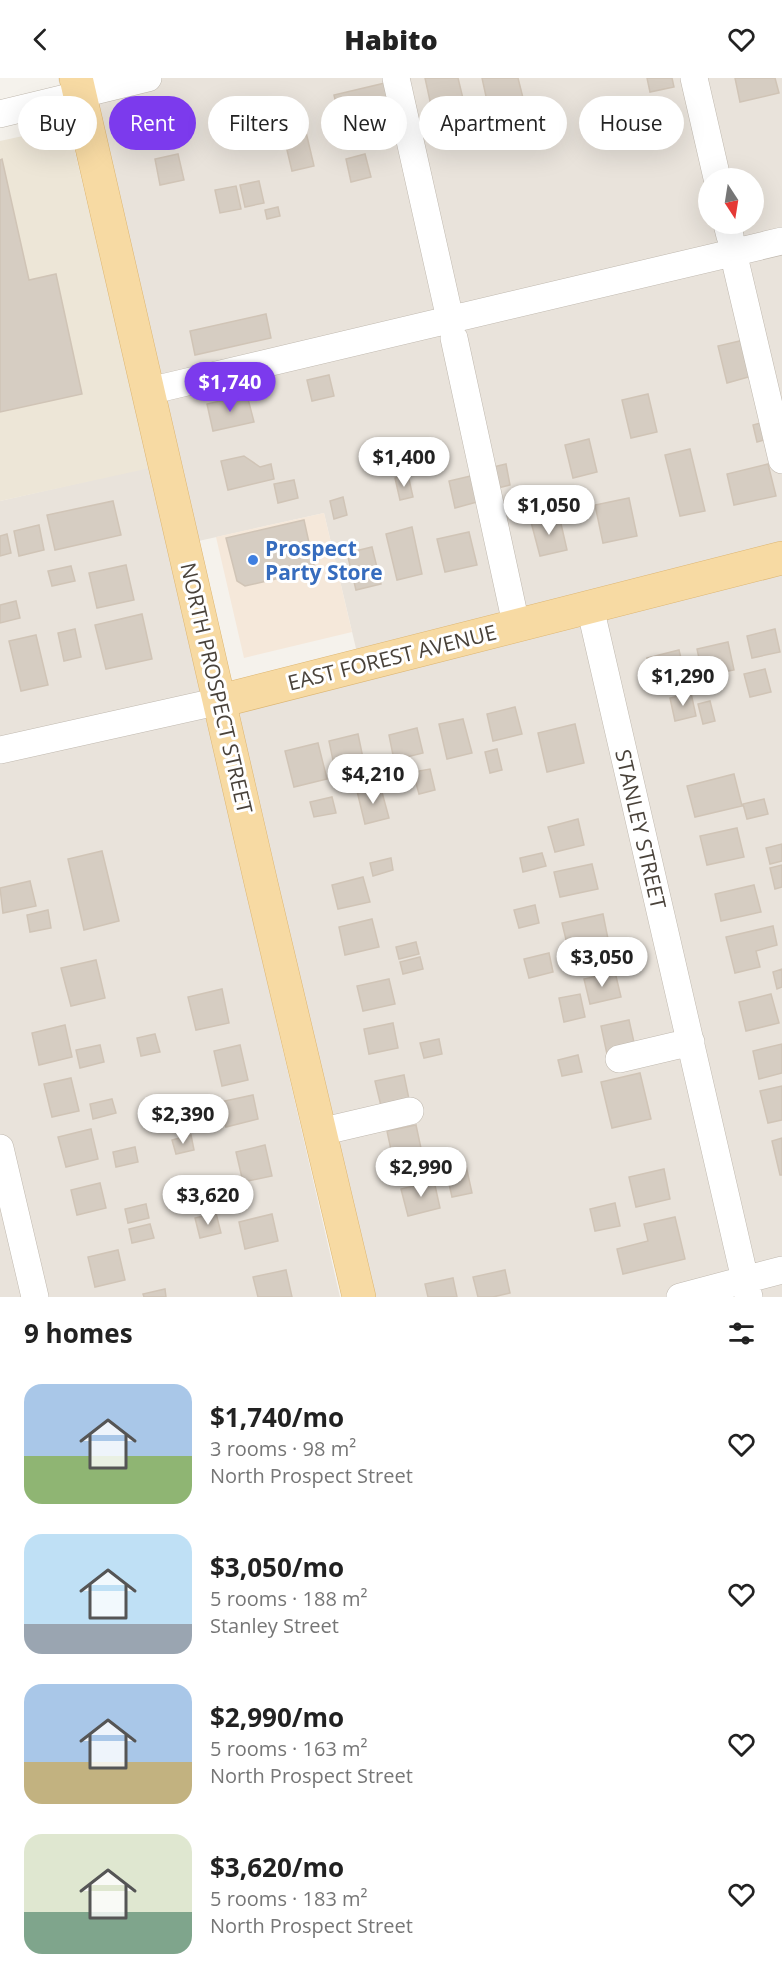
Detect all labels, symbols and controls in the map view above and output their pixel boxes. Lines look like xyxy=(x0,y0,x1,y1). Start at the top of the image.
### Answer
text: Habito xyxy=(344,21,438,58)
icon: back xyxy=(24,23,57,56)
icon: heart xyxy=(725,23,758,56)
chip: Buy xyxy=(18,96,97,150)
chip: Rent xyxy=(109,96,196,150)
chip: Filters xyxy=(208,96,309,150)
chip: New xyxy=(321,96,407,150)
chip: Apartment xyxy=(419,96,567,150)
chip: House xyxy=(579,96,684,150)
north arrow xyxy=(698,168,764,234)
map controls xyxy=(698,168,764,234)
pin: $1,740 xyxy=(181,362,279,413)
text: $1,740 xyxy=(199,368,261,395)
pin: $1,400 xyxy=(355,437,453,488)
text: $1,400 xyxy=(373,443,435,470)
pin: $1,050 xyxy=(500,485,598,536)
text: $1,050 xyxy=(518,491,580,518)
place label: Prospect Party Store xyxy=(265,534,383,586)
marker: Prospect Party Store xyxy=(246,553,260,567)
street label: NORTH PROSPECT STREET xyxy=(175,560,260,817)
street label: EAST FOREST AVENUE xyxy=(285,618,499,696)
pin: $1,290 xyxy=(634,656,732,707)
text: $1,290 xyxy=(652,662,714,689)
street label: STANLEY STREET xyxy=(609,746,673,912)
pin: $4,210 xyxy=(324,754,422,805)
text: $4,210 xyxy=(342,760,404,787)
pin: $3,050 xyxy=(553,937,651,988)
text: $3,050 xyxy=(571,943,633,970)
pin: $2,390 xyxy=(134,1094,232,1145)
text: $2,390 xyxy=(152,1100,214,1127)
pin: $2,990 xyxy=(372,1147,470,1198)
text: $2,990 xyxy=(390,1153,452,1180)
pin: $3,620 xyxy=(159,1175,257,1226)
text: $3,620 xyxy=(177,1181,239,1208)
text: 9 homes xyxy=(24,1315,133,1351)
icon: filters xyxy=(725,1317,758,1350)
text: $1,740/mo xyxy=(210,1399,344,1435)
icon: home xyxy=(72,1408,144,1480)
icon: heart xyxy=(725,1428,758,1461)
text: 3 rooms · 98 m² xyxy=(210,1435,356,1462)
text: North Prospect Street xyxy=(210,1462,413,1489)
text: $3,050/mo xyxy=(210,1549,344,1585)
icon: home xyxy=(72,1558,144,1630)
icon: heart xyxy=(725,1578,758,1611)
text: 5 rooms · 188 m² xyxy=(210,1585,368,1612)
text: Stanley Street xyxy=(210,1612,339,1639)
text: $2,990/mo xyxy=(210,1699,344,1735)
icon: home xyxy=(72,1708,144,1780)
icon: heart xyxy=(725,1728,758,1761)
text: 5 rooms · 163 m² xyxy=(210,1735,368,1762)
text: North Prospect Street xyxy=(210,1762,413,1789)
text: $3,620/mo xyxy=(210,1849,344,1885)
icon: home xyxy=(72,1858,144,1930)
icon: heart xyxy=(725,1878,758,1911)
text: 5 rooms · 183 m² xyxy=(210,1885,368,1912)
text: North Prospect Street xyxy=(210,1912,413,1939)

